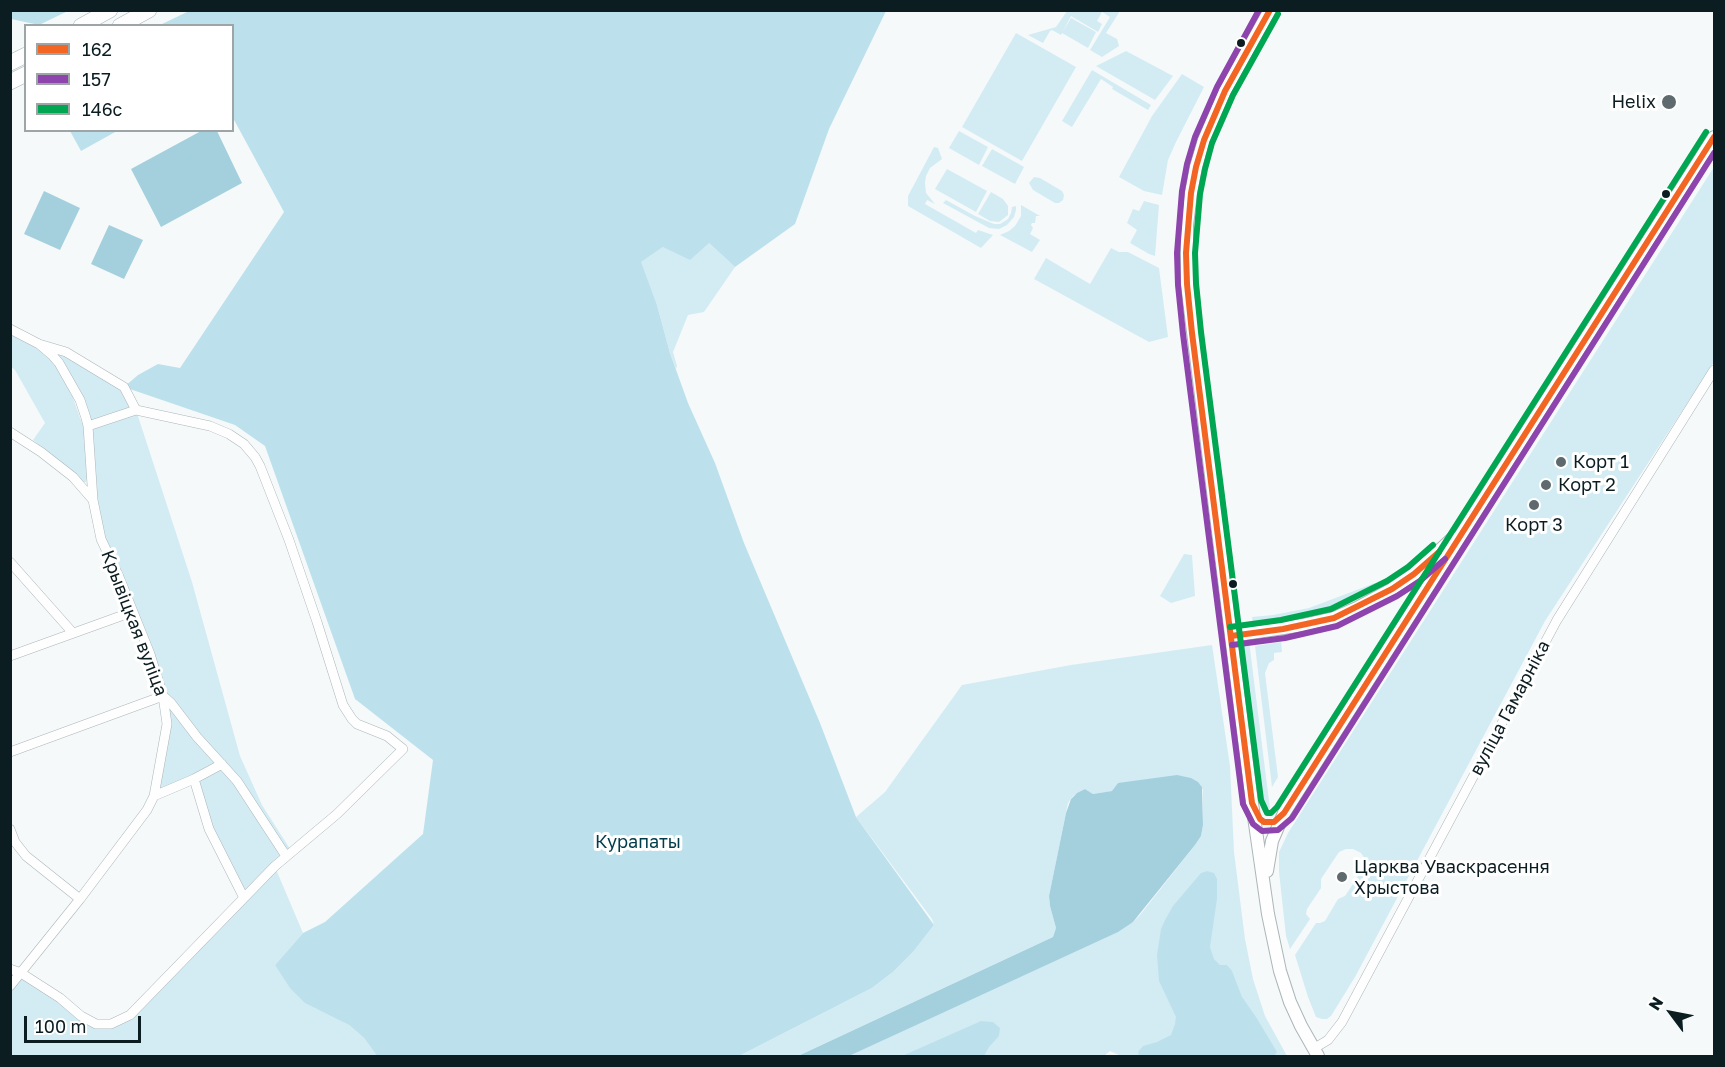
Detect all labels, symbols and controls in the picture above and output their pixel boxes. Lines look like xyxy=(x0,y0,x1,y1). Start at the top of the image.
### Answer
legend xyxy=(24,24,234,132)
unlabelled marker xyxy=(1235,37,1247,49)
text: 162 xyxy=(82,38,112,60)
text: 157 xyxy=(82,68,111,90)
place label: Helix xyxy=(1611,91,1656,113)
marker: Helix xyxy=(1660,93,1678,111)
text: 146с xyxy=(82,98,122,120)
unlabelled marker xyxy=(1660,188,1672,200)
place label: Корт 1 xyxy=(1573,451,1629,473)
marker: Корт 1 xyxy=(1554,455,1568,469)
place label: Корт 2 xyxy=(1558,474,1616,496)
marker: Корт 2 xyxy=(1539,478,1553,492)
marker: Корт 3 xyxy=(1527,498,1541,512)
place label: Корт 3 xyxy=(1505,514,1563,536)
street label: Крывіцкая вуліца xyxy=(96,547,172,699)
unlabelled marker xyxy=(1227,578,1239,590)
street label: вуліца Гамарніка xyxy=(1465,637,1555,779)
park label: Курапаты xyxy=(595,831,681,853)
place label: Царква Уваскрасення Хрыстова xyxy=(1354,856,1550,898)
marker: Царква Уваскрасення Хрыстова xyxy=(1335,870,1349,884)
north arrow xyxy=(1641,983,1701,1043)
text: N xyxy=(1644,993,1667,1014)
scale bar xyxy=(27,1004,144,1042)
text: 100 m xyxy=(35,1015,86,1037)

